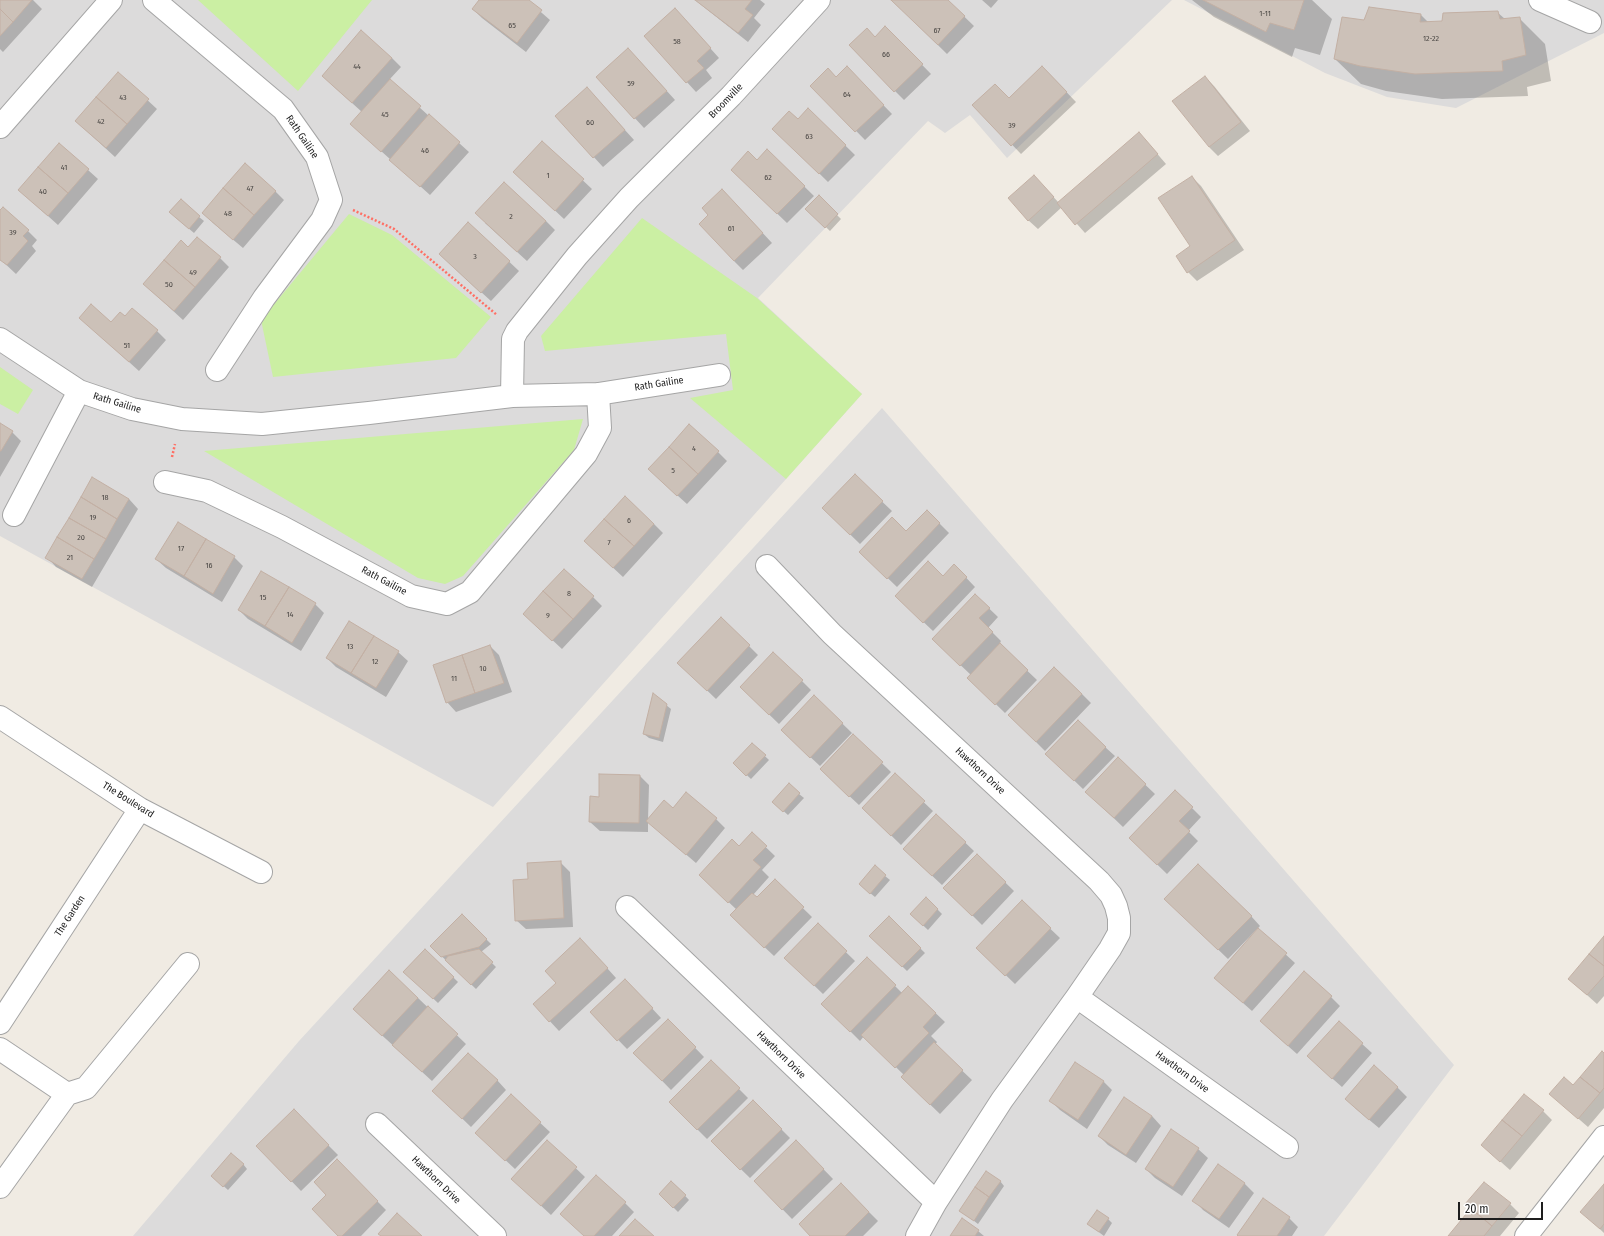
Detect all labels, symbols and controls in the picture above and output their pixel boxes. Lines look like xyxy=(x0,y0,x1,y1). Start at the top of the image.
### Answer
house number: 1-11 xyxy=(1259,9,1271,19)
house number: 65 xyxy=(508,21,516,31)
house number: 67 xyxy=(933,26,941,36)
house number: 12-22 xyxy=(1423,34,1439,44)
house number: 58 xyxy=(673,37,681,47)
house number: 66 xyxy=(882,50,890,60)
house number: 44 xyxy=(353,62,361,72)
house number: 59 xyxy=(627,79,635,89)
street label: Broomville xyxy=(706,81,746,121)
house number: 64 xyxy=(843,90,851,100)
house number: 43 xyxy=(119,93,127,103)
house number: 45 xyxy=(381,110,389,120)
street label: Rath Gailine xyxy=(283,113,321,161)
house number: 42 xyxy=(97,117,105,127)
house number: 60 xyxy=(586,118,594,128)
house number: 39 xyxy=(1008,121,1016,131)
house number: 63 xyxy=(805,132,813,142)
house number: 46 xyxy=(421,146,429,156)
house number: 41 xyxy=(61,163,67,173)
house number: 1 xyxy=(546,171,550,181)
house number: 62 xyxy=(764,173,772,183)
house number: 47 xyxy=(247,184,253,194)
house number: 40 xyxy=(39,187,47,197)
house number: 48 xyxy=(224,209,232,219)
house number: 2 xyxy=(509,212,513,222)
house number: 61 xyxy=(728,224,734,234)
house number: 39 xyxy=(9,228,17,238)
house number: 3 xyxy=(473,252,477,262)
house number: 49 xyxy=(189,268,197,278)
house number: 50 xyxy=(165,280,173,290)
house number: 51 xyxy=(124,341,130,351)
street label: Rath Gailine xyxy=(634,374,684,394)
street label: Rath Gailine xyxy=(92,390,142,416)
house number: 4 xyxy=(692,444,696,454)
house number: 5 xyxy=(671,466,675,476)
house number: 18 xyxy=(101,493,109,503)
house number: 19 xyxy=(89,513,97,523)
house number: 6 xyxy=(627,516,631,526)
house number: 20 xyxy=(77,533,85,543)
house number: 7 xyxy=(607,538,611,548)
house number: 17 xyxy=(178,544,184,554)
house number: 21 xyxy=(67,553,73,563)
house number: 16 xyxy=(205,561,213,571)
street label: Rath Gailine xyxy=(359,564,409,598)
house number: 8 xyxy=(567,589,571,599)
house number: 15 xyxy=(260,593,266,603)
house number: 14 xyxy=(287,610,293,620)
house number: 9 xyxy=(546,611,550,621)
house number: 13 xyxy=(347,642,353,652)
house number: 12 xyxy=(372,657,378,667)
house number: 10 xyxy=(479,664,487,674)
house number: 11 xyxy=(451,674,457,684)
street label: Hawthorn Drive xyxy=(953,745,1007,797)
street label: The Boulevard xyxy=(100,779,156,821)
street label: The Garden xyxy=(52,893,88,939)
street label: Hawthorn Drive xyxy=(754,1029,808,1081)
street label: Hawthorn Drive xyxy=(1153,1048,1211,1096)
street label: Hawthorn Drive xyxy=(409,1154,463,1206)
scale bar xyxy=(1460,1194,1545,1220)
text: 20 m xyxy=(1465,1202,1489,1216)

